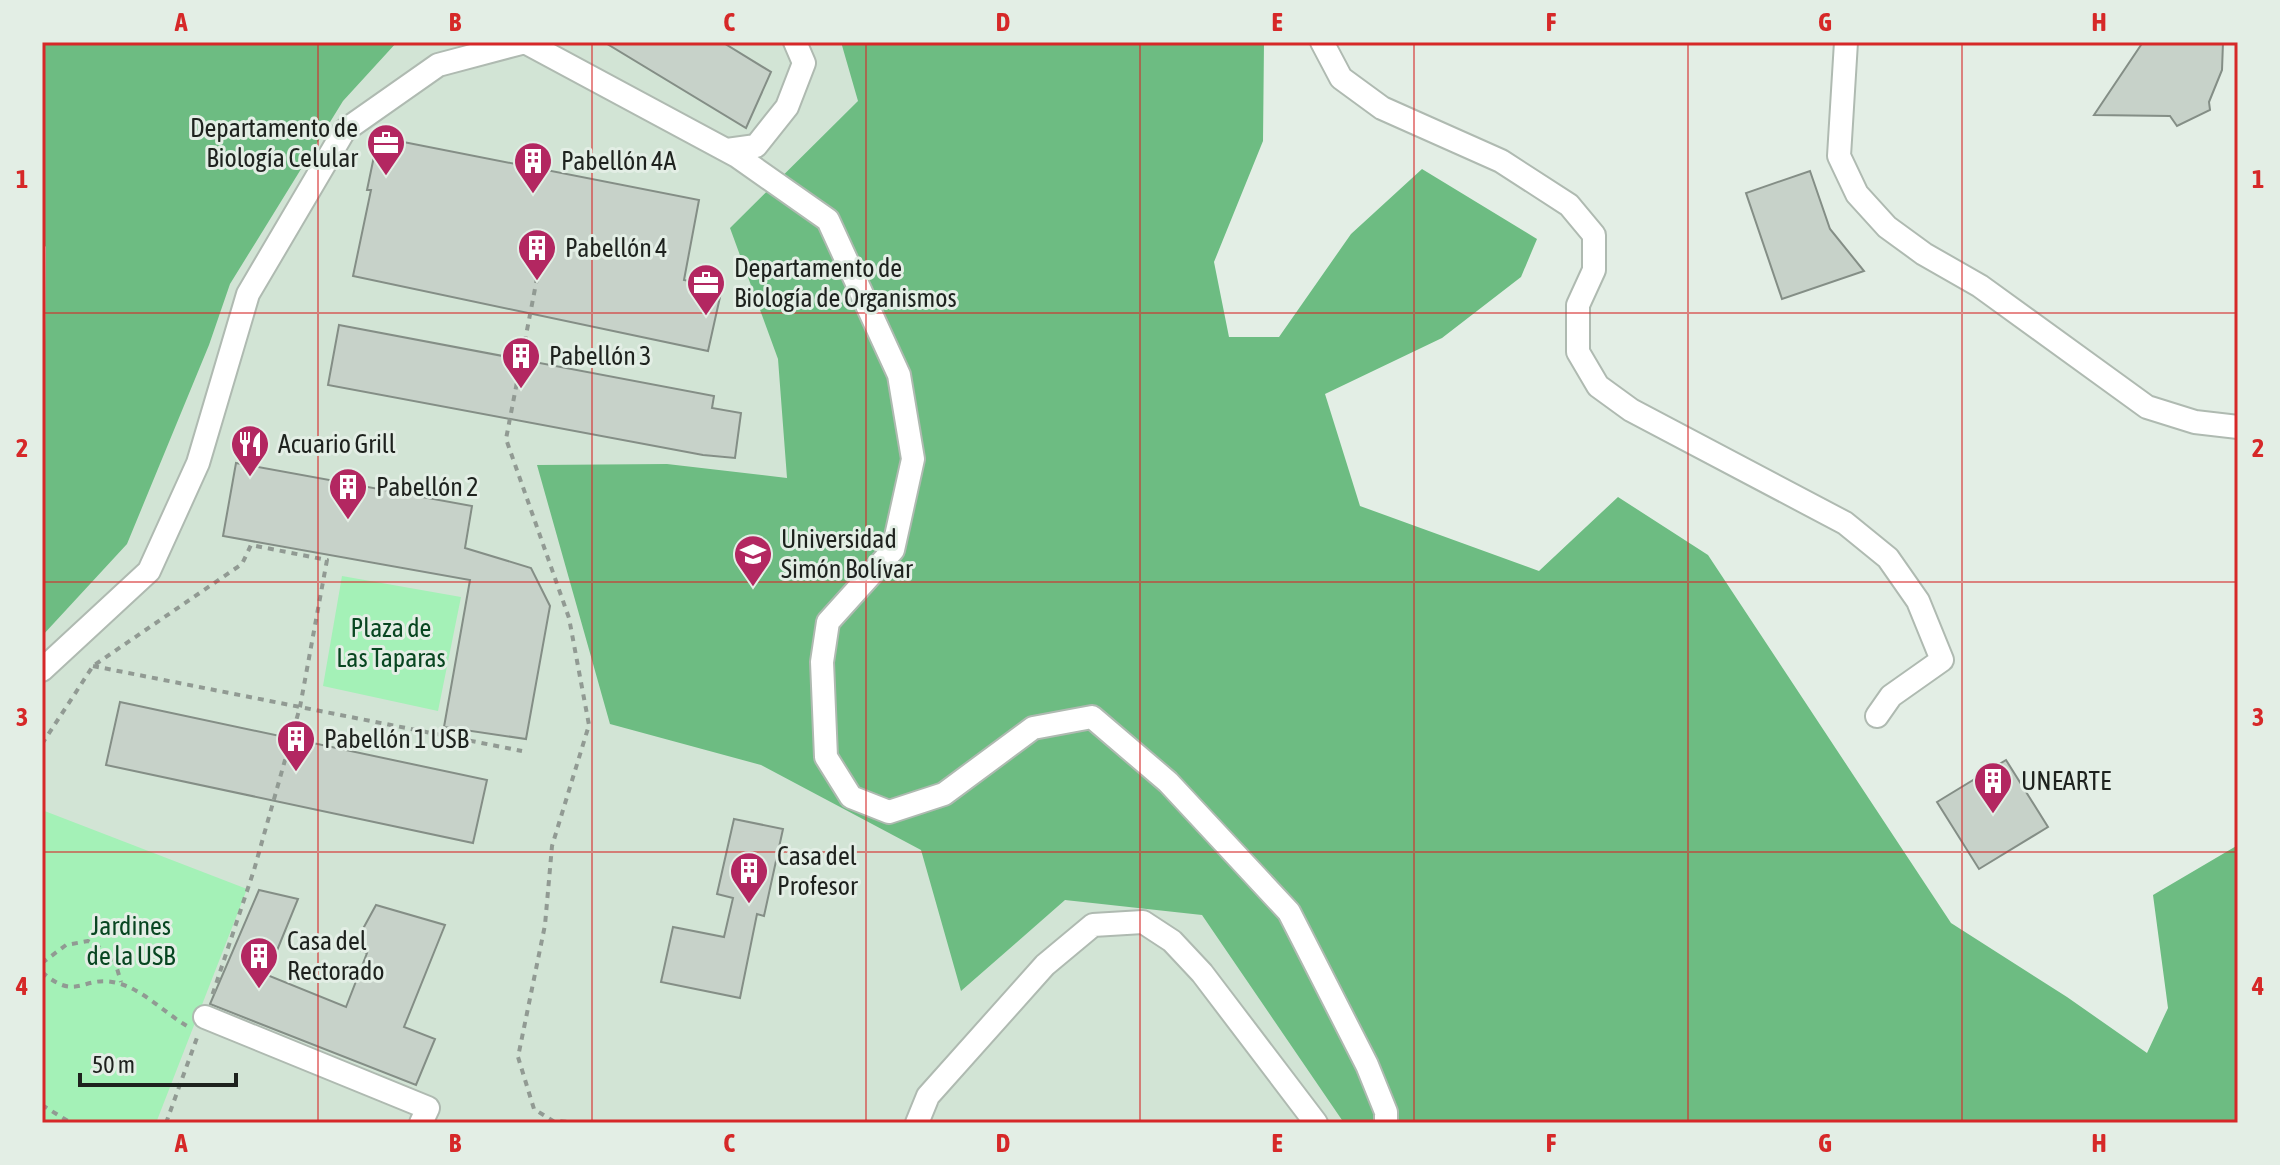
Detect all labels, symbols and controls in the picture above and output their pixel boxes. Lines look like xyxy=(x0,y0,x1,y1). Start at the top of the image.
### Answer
text: A xyxy=(174,7,188,37)
text: B xyxy=(449,7,462,37)
text: C xyxy=(723,7,735,37)
text: D xyxy=(996,7,1010,37)
text: E xyxy=(1271,7,1283,37)
text: F xyxy=(1546,7,1557,37)
text: G xyxy=(1818,7,1832,37)
text: H xyxy=(2091,7,2107,37)
place label: Departamento de Biología Celular xyxy=(190,113,358,173)
office icon: Departamento de Biología Celular xyxy=(365,122,407,177)
building icon: Pabellón 4A xyxy=(512,140,554,195)
place label: Pabellón 4A xyxy=(561,146,677,176)
text: 1 xyxy=(16,164,28,194)
text: 1 xyxy=(2252,164,2264,194)
building icon: Pabellón 4 xyxy=(516,227,558,282)
place label: Pabellón 4 xyxy=(565,233,668,263)
place label: Departamento de Biología de Organismos xyxy=(734,253,957,313)
office icon: Departamento de Biología de Organismos xyxy=(685,262,727,317)
building icon: Pabellón 3 xyxy=(500,335,542,390)
place label: Pabellón 3 xyxy=(549,341,652,371)
restaurant icon: Acuario Grill xyxy=(229,423,271,478)
place label: Acuario Grill xyxy=(278,429,396,459)
text: 2 xyxy=(16,433,28,463)
text: 2 xyxy=(2252,433,2264,463)
building icon: Pabellón 2 xyxy=(327,466,369,521)
place label: Pabellón 2 xyxy=(376,472,479,502)
place label: Universidad Simón Bolívar xyxy=(781,524,913,584)
school or university icon: Universidad Simón Bolívar xyxy=(732,533,774,588)
park label: Plaza de Las Taparas xyxy=(336,613,446,673)
text: 3 xyxy=(16,702,28,732)
text: 3 xyxy=(2252,702,2264,732)
building icon: Pabellón 1 USB xyxy=(275,718,317,773)
place label: Pabellón 1 USB xyxy=(324,724,469,754)
building icon: UNEARTE xyxy=(1972,760,2014,815)
place label: UNEARTE xyxy=(2021,766,2111,796)
place label: Casa del Profesor xyxy=(777,841,858,901)
building icon: Casa del Profesor xyxy=(728,850,770,905)
park label: Jardines de la USB xyxy=(87,911,176,971)
place label: Casa del Rectorado xyxy=(287,926,385,986)
building icon: Casa del Rectorado xyxy=(238,935,280,990)
text: 4 xyxy=(15,971,28,1001)
text: 4 xyxy=(2251,971,2264,1001)
scale bar xyxy=(80,1037,236,1087)
text: 50 m xyxy=(92,1051,135,1078)
text: A xyxy=(174,1128,188,1158)
text: B xyxy=(449,1128,462,1158)
text: C xyxy=(723,1128,735,1158)
text: D xyxy=(996,1128,1010,1158)
text: E xyxy=(1271,1128,1283,1158)
text: F xyxy=(1546,1128,1557,1158)
text: G xyxy=(1818,1128,1832,1158)
text: H xyxy=(2091,1128,2107,1158)

